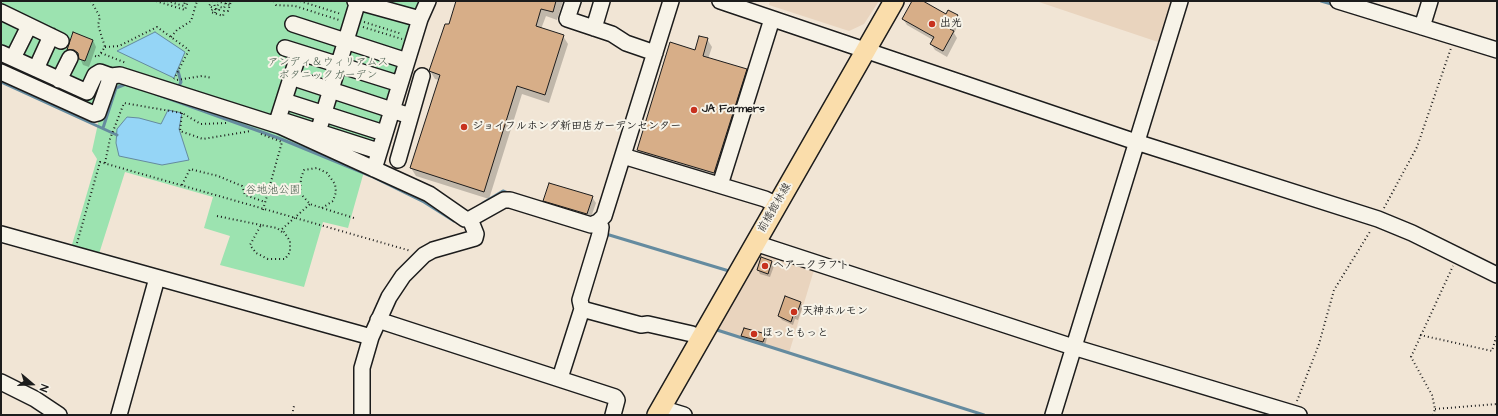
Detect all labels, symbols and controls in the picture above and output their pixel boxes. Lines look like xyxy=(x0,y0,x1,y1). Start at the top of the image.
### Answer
place label: 出光 xyxy=(940,17,962,31)
marker: 出光 xyxy=(927,19,937,29)
park label: アンディ＆ウィリアムス ボタニックガーデン xyxy=(268,56,388,82)
place label: JA Farmers xyxy=(702,103,765,117)
marker: JA Farmers xyxy=(689,105,699,115)
place label: ジョイフルホンダ新田店ガーデンセンター xyxy=(472,120,681,134)
marker: ジョイフルホンダ新田店ガーデンセンター xyxy=(459,122,469,132)
street label: 前橋館林線 xyxy=(756,181,794,235)
park label: 谷地池公園 xyxy=(246,184,300,198)
place label: ヘアークラフト xyxy=(773,259,850,273)
marker: ヘアークラフト xyxy=(760,261,770,271)
place label: 天神ホルモン xyxy=(802,305,868,319)
marker: 天神ホルモン xyxy=(789,307,799,317)
place label: ほっともっと xyxy=(762,327,828,341)
marker: ほっともっと xyxy=(749,329,759,339)
north arrow xyxy=(12,364,52,404)
text: N xyxy=(36,382,52,394)

